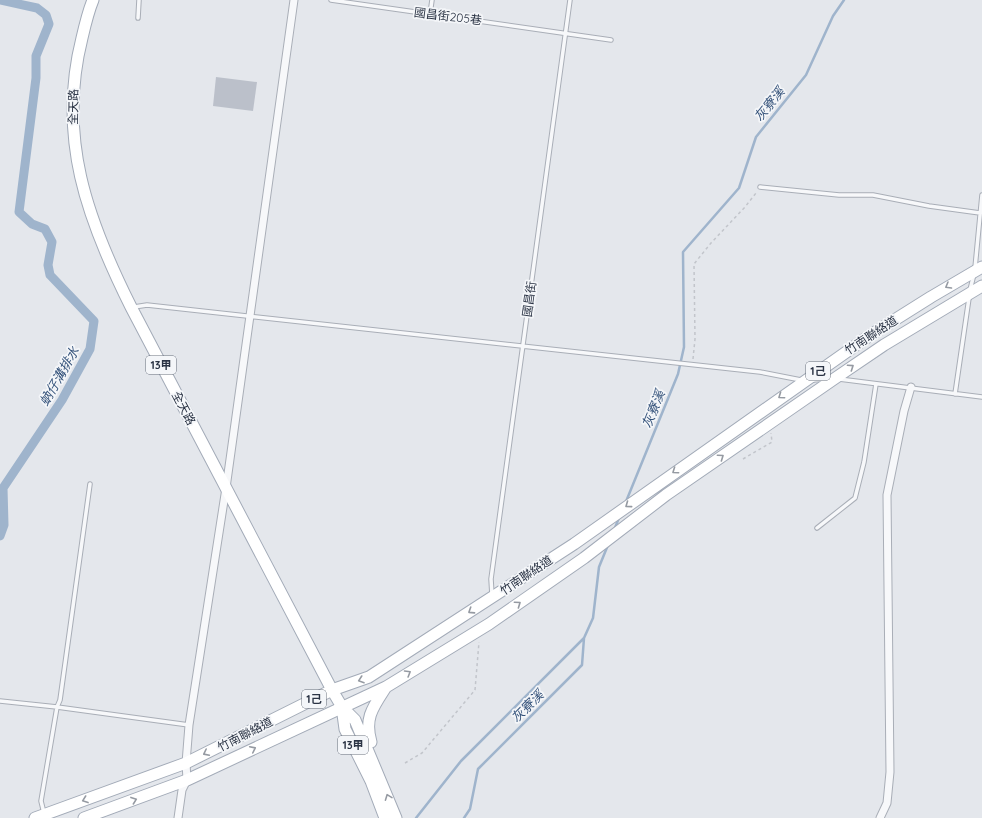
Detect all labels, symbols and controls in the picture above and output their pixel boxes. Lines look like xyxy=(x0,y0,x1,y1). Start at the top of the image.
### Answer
street label: 國昌街205巷 xyxy=(413,4,483,28)
water label: 灰寮溪 xyxy=(751,82,789,124)
street label: 全天路 xyxy=(65,89,81,125)
street label: 國昌街 xyxy=(519,280,539,318)
one-way arrow xyxy=(945,282,952,289)
street label: 竹南聯絡道 xyxy=(842,312,900,358)
water label: 蚋仔溝排水 xyxy=(36,343,83,408)
road number: 13甲 xyxy=(146,356,176,374)
road number: 1己 xyxy=(806,362,830,380)
one-way arrow xyxy=(847,364,854,372)
water label: 灰寮溪 xyxy=(638,386,668,430)
street label: 全天路 xyxy=(169,389,199,427)
one-way arrow xyxy=(778,391,785,399)
one-way arrow xyxy=(717,455,724,462)
one-way arrow xyxy=(672,466,679,474)
one-way arrow xyxy=(625,500,632,507)
street label: 竹南聯絡道 xyxy=(497,552,555,598)
one-way arrow xyxy=(513,602,520,609)
one-way arrow xyxy=(469,606,476,613)
one-way arrow xyxy=(404,671,411,678)
one-way arrow xyxy=(358,675,365,684)
water label: 灰寮溪 xyxy=(508,685,548,725)
road number: 1己 xyxy=(302,690,326,708)
street label: 竹南聯絡道 xyxy=(215,714,275,754)
road number: 13甲 xyxy=(338,736,368,754)
one-way arrow xyxy=(249,746,257,754)
one-way arrow xyxy=(203,748,210,756)
one-way arrow xyxy=(384,793,392,800)
one-way arrow xyxy=(81,795,88,803)
one-way arrow xyxy=(130,796,137,804)

